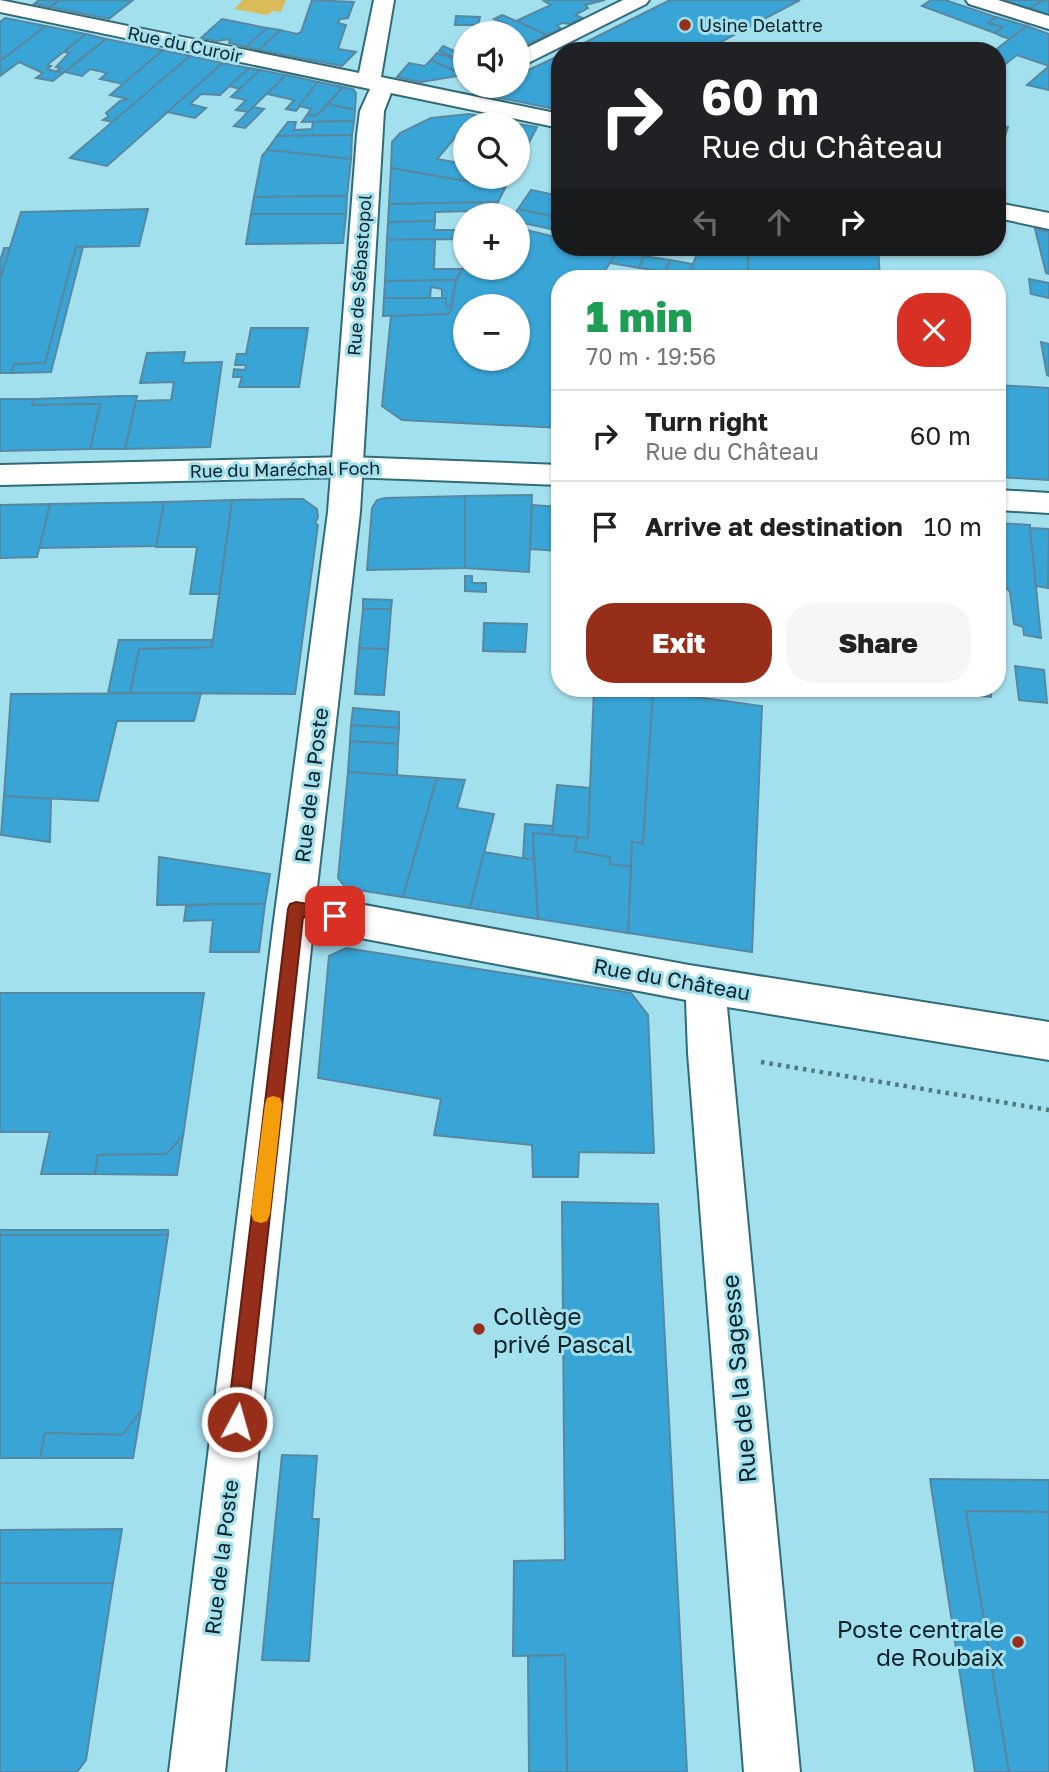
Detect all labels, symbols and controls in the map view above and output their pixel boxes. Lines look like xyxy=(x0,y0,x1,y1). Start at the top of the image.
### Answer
place label: Usine Delattre xyxy=(699,14,823,36)
marker: Usine Delattre xyxy=(677,17,693,33)
street label: Rue du Curoir xyxy=(126,21,244,67)
map controls xyxy=(453,21,530,371)
button: sound xyxy=(453,21,530,98)
text: 60 m xyxy=(701,67,819,126)
icon: right xyxy=(586,70,677,161)
button: search xyxy=(453,112,530,189)
text: Rue du Château xyxy=(701,127,943,165)
street label: Rue de Sébastopol xyxy=(342,193,376,357)
button: + xyxy=(453,203,530,280)
icon: left xyxy=(687,203,725,241)
icon: ahead xyxy=(760,203,798,241)
icon: right xyxy=(833,203,871,241)
text: 1 min xyxy=(586,291,693,341)
button: close xyxy=(897,293,971,367)
button: − xyxy=(453,294,530,371)
text: 70 m · 19:56 xyxy=(586,342,716,370)
text: Turn right xyxy=(645,406,768,437)
icon: right xyxy=(586,417,624,455)
text: 60 m xyxy=(910,420,971,451)
text: Rue du Château xyxy=(645,437,819,465)
street label: Rue du Maréchal Foch xyxy=(190,456,380,482)
icon: arrive xyxy=(586,508,624,546)
text: Arrive at destination xyxy=(645,511,903,542)
text: 10 m xyxy=(924,511,982,542)
button: Exit xyxy=(586,603,772,683)
button: Share xyxy=(786,603,971,683)
street label: Rue de la Poste xyxy=(289,706,333,864)
pin xyxy=(305,886,365,946)
icon: arrive xyxy=(316,897,354,935)
street label: Rue du Château xyxy=(592,952,752,1006)
street label: Rue de la Sagesse xyxy=(714,1274,762,1484)
place label: Collège privé Pascal xyxy=(493,1301,633,1358)
marker: Collège privé Pascal xyxy=(471,1321,487,1337)
position arrow xyxy=(200,1385,274,1459)
street label: Rue de la Poste xyxy=(199,1478,243,1636)
place label: Poste centrale de Roubaix xyxy=(837,1614,1004,1671)
marker: Poste centrale de Roubaix xyxy=(1010,1634,1026,1650)

